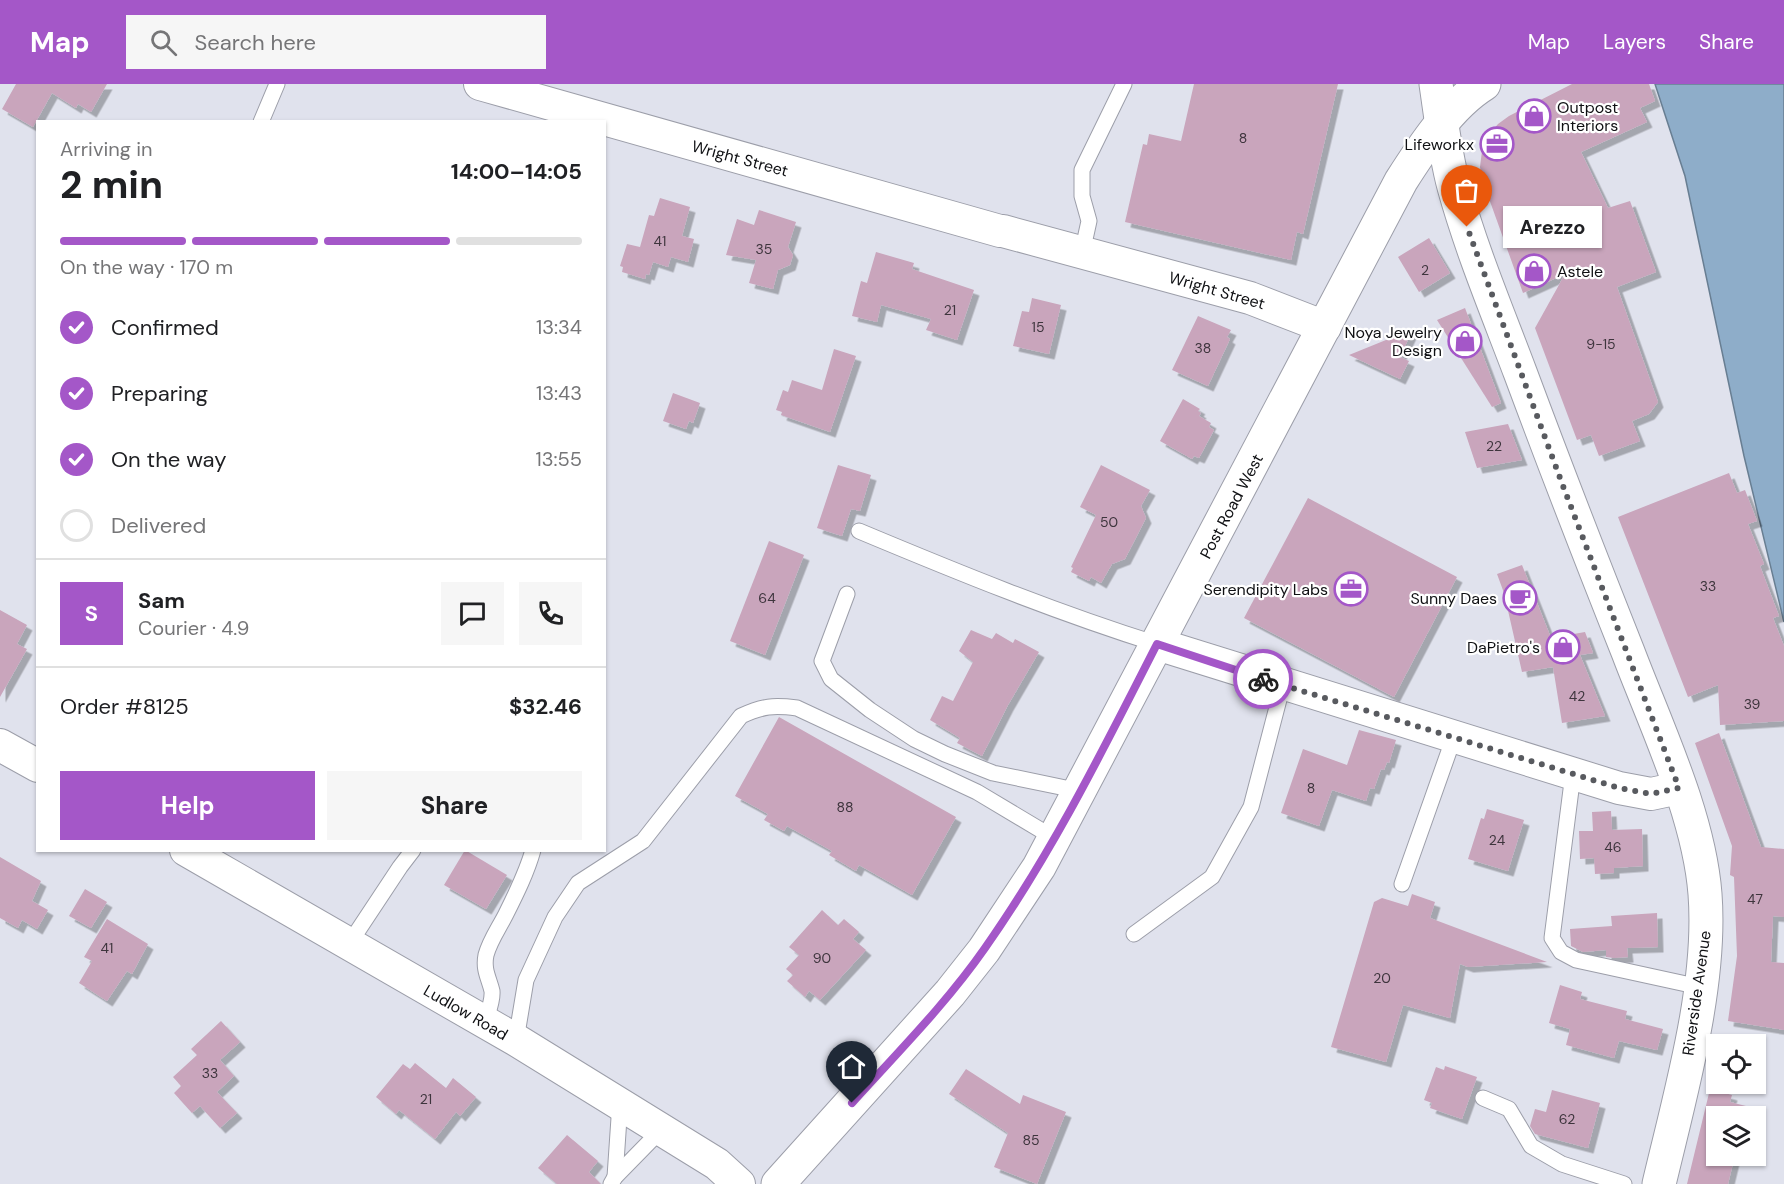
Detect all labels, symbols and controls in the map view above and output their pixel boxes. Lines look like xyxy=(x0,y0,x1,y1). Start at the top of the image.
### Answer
search box xyxy=(126,15,546,69)
text: Map xyxy=(30,24,90,61)
icon: search xyxy=(147,26,180,59)
text: Search here xyxy=(195,28,316,57)
text: Map xyxy=(1528,28,1570,56)
text: Layers xyxy=(1603,28,1666,56)
text: Share xyxy=(1699,28,1754,56)
place label: Outpost Interiors xyxy=(1557,97,1618,136)
shop icon: Outpost Interiors xyxy=(1516,98,1552,134)
office icon: Lifeworkx xyxy=(1479,126,1515,162)
house number: 8 xyxy=(1239,129,1247,147)
place label: Lifeworkx xyxy=(1405,134,1474,155)
text: Arriving in xyxy=(60,136,152,162)
street label: Wright Street xyxy=(689,136,790,181)
text: 14:00–14:05 xyxy=(451,157,582,186)
text: 2 min xyxy=(60,159,163,210)
pin xyxy=(1441,165,1492,227)
icon: bag xyxy=(1450,174,1483,207)
callout: Arezzo xyxy=(1503,206,1602,248)
text: Arezzo xyxy=(1519,214,1586,240)
house number: 41 xyxy=(654,232,666,250)
house number: 35 xyxy=(756,240,772,258)
shop icon: Astele xyxy=(1516,253,1552,289)
text: On the way · 170 m xyxy=(60,254,233,280)
house number: 2 xyxy=(1421,261,1429,279)
place label: Astele xyxy=(1557,261,1603,282)
street label: Wright Street xyxy=(1166,267,1267,314)
house number: 21 xyxy=(944,301,956,319)
icon: check xyxy=(60,311,93,344)
text: Confirmed xyxy=(111,313,219,342)
text: 13:34 xyxy=(536,314,582,340)
house number: 15 xyxy=(1032,318,1044,336)
place label: Noya Jewelry Design xyxy=(1345,322,1442,361)
shop icon: Noya Jewelry Design xyxy=(1447,323,1483,359)
house number: 9-15 xyxy=(1586,335,1616,353)
house number: 38 xyxy=(1195,339,1211,357)
icon: check xyxy=(60,377,93,410)
text: Preparing xyxy=(111,379,208,408)
text: 13:43 xyxy=(536,380,582,406)
house number: 22 xyxy=(1486,437,1502,455)
icon: check xyxy=(60,443,93,476)
text: On the way xyxy=(111,445,226,474)
text: 13:55 xyxy=(536,446,582,472)
street label: Post Road West xyxy=(1195,450,1268,562)
text: Delivered xyxy=(111,511,206,540)
house number: 50 xyxy=(1100,513,1118,531)
office icon: Serendipity Labs xyxy=(1333,571,1369,607)
house number: 33 xyxy=(1700,577,1716,595)
place label: Serendipity Labs xyxy=(1203,579,1328,600)
cafe icon: Sunny Daes xyxy=(1502,580,1538,616)
button: chat xyxy=(441,582,504,645)
button: phone xyxy=(519,582,582,645)
text: Sam xyxy=(138,586,185,615)
place label: Sunny Daes xyxy=(1410,588,1497,609)
house number: 64 xyxy=(758,589,776,607)
text: S xyxy=(85,599,98,628)
text: Courier · 4.9 xyxy=(138,615,249,641)
shop icon: DaPietro's xyxy=(1545,629,1581,665)
place label: DaPietro's xyxy=(1467,637,1540,658)
courier xyxy=(1233,649,1293,709)
icon: bike xyxy=(1247,663,1280,696)
house number: 42 xyxy=(1569,687,1585,705)
text: Order #8125 xyxy=(60,692,189,721)
text: $32.46 xyxy=(509,692,582,721)
house number: 39 xyxy=(1744,695,1761,713)
button: Help xyxy=(60,771,315,840)
button: Share xyxy=(327,771,582,840)
house number: 8 xyxy=(1307,779,1315,797)
house number: 88 xyxy=(836,798,854,816)
house number: 24 xyxy=(1489,831,1506,849)
house number: 46 xyxy=(1604,838,1622,856)
house number: 47 xyxy=(1747,890,1763,908)
street label: Riverside Avenue xyxy=(1677,929,1716,1057)
house number: 41 xyxy=(101,939,113,957)
house number: 90 xyxy=(813,949,831,967)
house number: 20 xyxy=(1373,969,1391,987)
street label: Ludlow Road xyxy=(420,980,512,1045)
map controls xyxy=(1706,1034,1766,1166)
button: locate xyxy=(1706,1034,1766,1094)
pin xyxy=(826,1041,877,1103)
icon: home xyxy=(835,1050,868,1083)
house number: 33 xyxy=(202,1064,218,1082)
house number: 21 xyxy=(420,1090,432,1108)
button: layers xyxy=(1706,1106,1766,1166)
house number: 62 xyxy=(1559,1110,1575,1128)
house number: 85 xyxy=(1022,1131,1040,1149)

